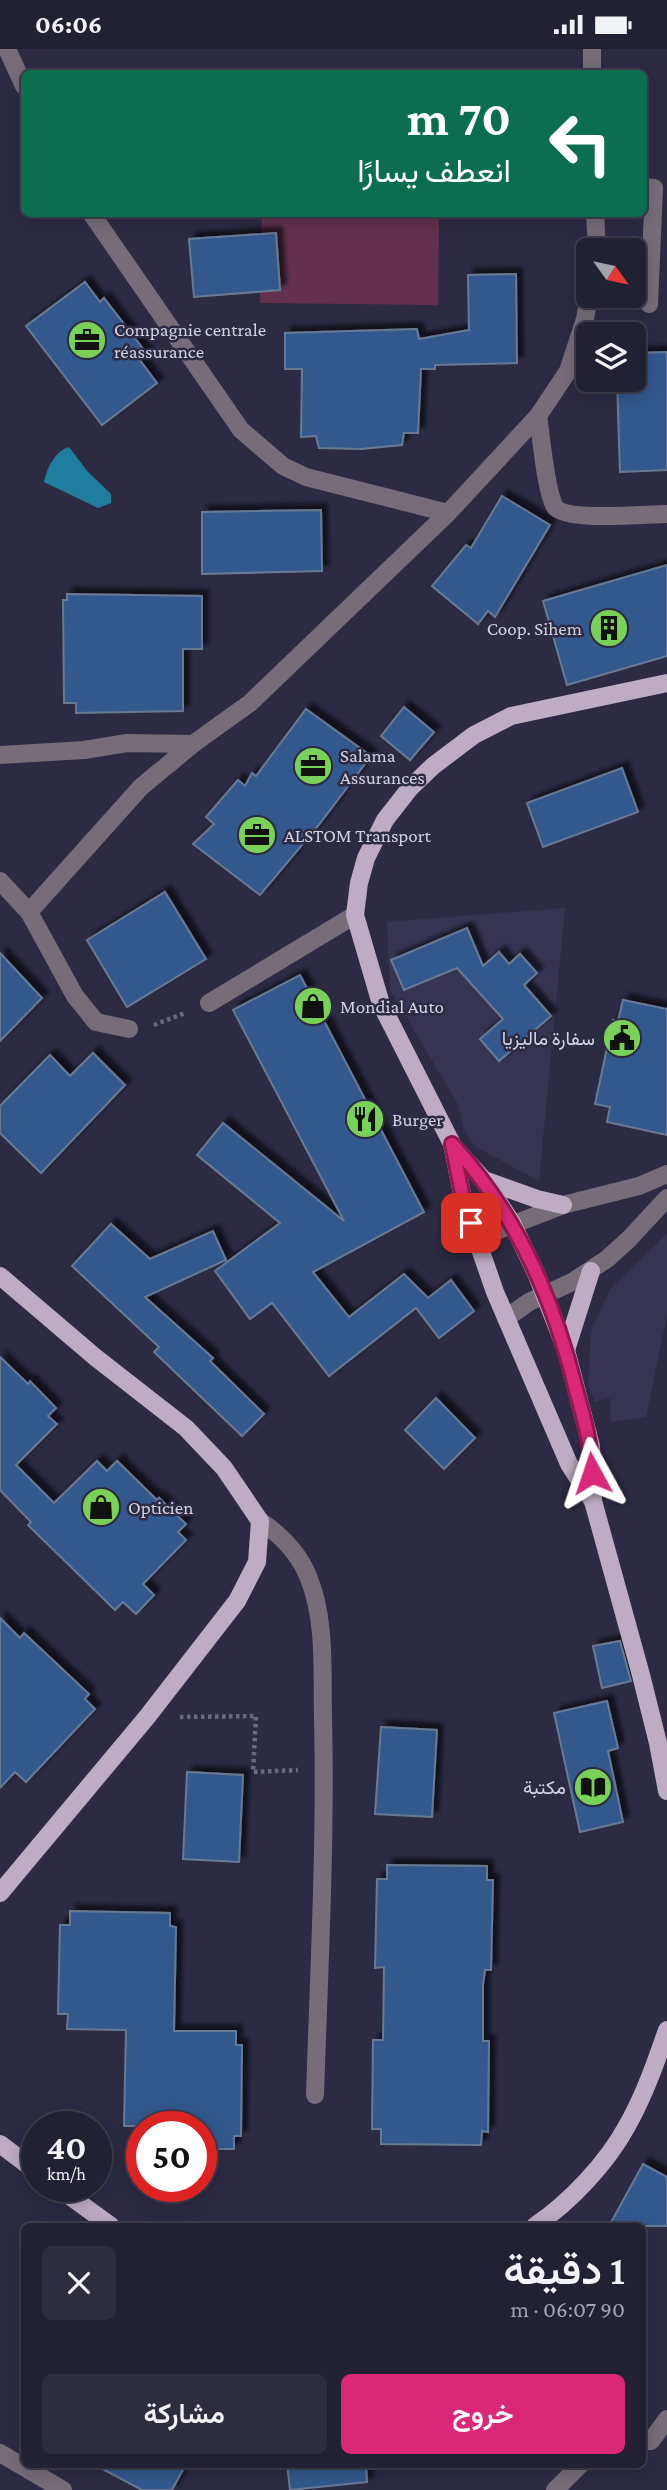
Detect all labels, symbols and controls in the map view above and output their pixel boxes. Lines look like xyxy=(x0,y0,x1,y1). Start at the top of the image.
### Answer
text: 06:06 xyxy=(35,10,102,39)
text: 70 m xyxy=(407,91,511,146)
icon: left xyxy=(535,98,626,189)
text: انعطف يسارًا xyxy=(357,153,511,189)
north arrow xyxy=(576,238,646,308)
map controls xyxy=(576,238,646,392)
office icon: Compagnie centrale réassurance xyxy=(66,319,108,361)
place label: Compagnie centrale réassurance xyxy=(114,319,266,362)
button: layers xyxy=(576,322,646,392)
building icon: Coop. Sihem xyxy=(588,607,630,649)
place label: Coop. Sihem xyxy=(487,618,582,639)
office icon: Salama Assurances xyxy=(292,745,334,787)
place label: Salama Assurances xyxy=(340,745,425,788)
office icon: ALSTOM Transport xyxy=(236,814,278,856)
place label: ALSTOM Transport xyxy=(284,825,432,846)
shop icon: Mondial Auto xyxy=(292,985,334,1027)
place label: Mondial Auto xyxy=(340,996,444,1017)
public building icon: سفارة ماليزيا xyxy=(601,1017,643,1059)
place label: سفارة ماليزيا xyxy=(502,1028,595,1050)
restaurant icon: Burger xyxy=(344,1098,386,1140)
place label: Burger xyxy=(392,1109,443,1130)
pin xyxy=(441,1193,501,1253)
icon: arrive xyxy=(452,1204,490,1242)
position arrow xyxy=(555,1436,629,1510)
shop icon: Opticien xyxy=(80,1486,122,1528)
place label: Opticien xyxy=(128,1497,193,1518)
library icon: مكتبة xyxy=(572,1766,614,1808)
place label: مكتبة xyxy=(523,1777,566,1799)
speed limit sign: 50 xyxy=(126,2111,217,2202)
text: 40 xyxy=(46,2128,87,2167)
text: km/h xyxy=(47,2164,86,2184)
button: close xyxy=(42,2246,116,2320)
text: 1 دقيقة xyxy=(503,2246,625,2293)
text: 90 m · 06:07 xyxy=(510,2296,625,2322)
button: مشاركة xyxy=(42,2374,327,2454)
button: خروج xyxy=(341,2374,625,2454)

